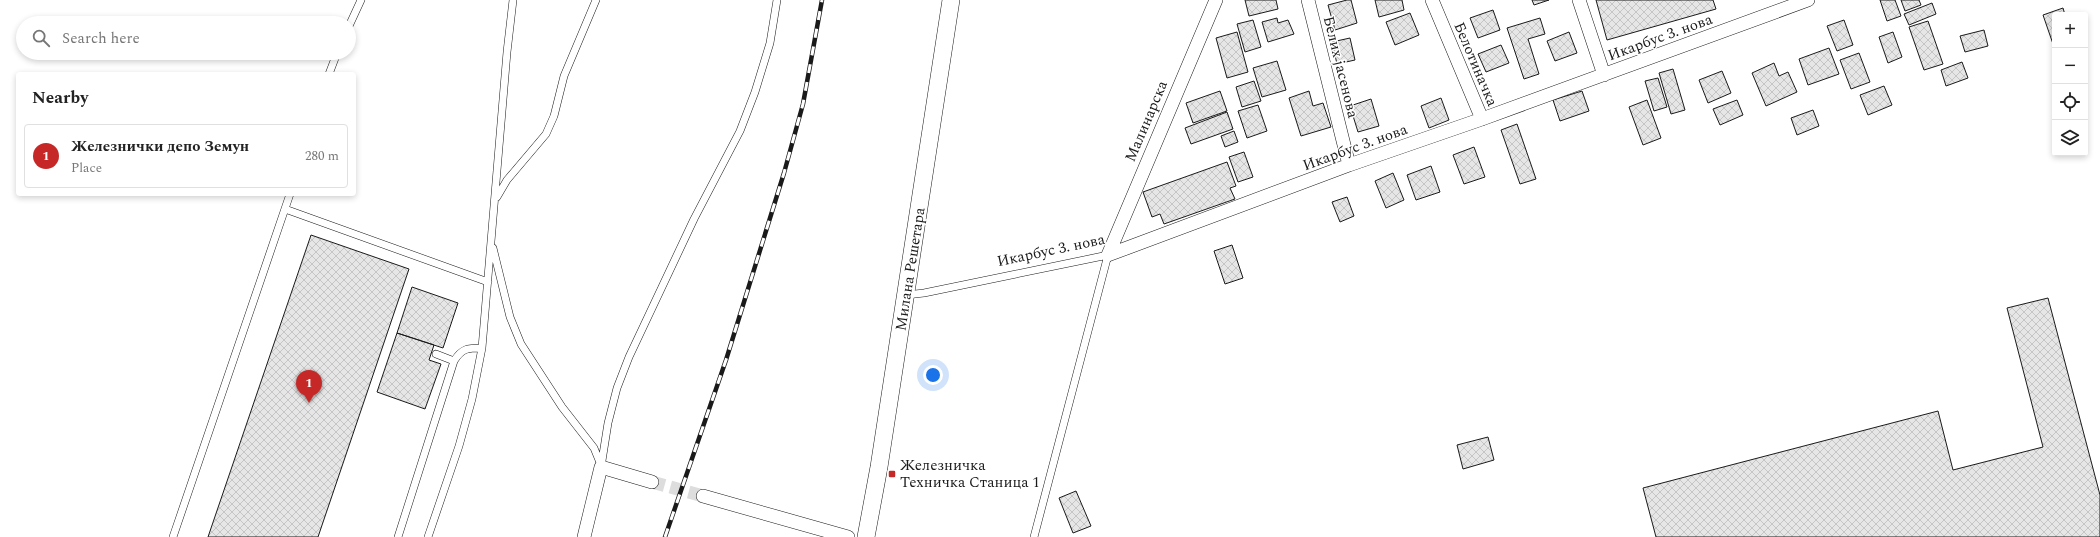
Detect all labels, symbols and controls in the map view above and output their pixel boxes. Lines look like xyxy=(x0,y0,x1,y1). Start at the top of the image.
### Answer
street label: Икарбус 3. нова xyxy=(1605,8,1716,67)
map controls xyxy=(2052,12,2088,156)
button: + xyxy=(2052,12,2088,48)
street label: Белих јасенова xyxy=(1317,14,1364,121)
search box xyxy=(16,16,356,60)
street label: Белотиначка xyxy=(1447,18,1504,111)
icon: search xyxy=(30,27,52,49)
text: Search here xyxy=(62,27,140,50)
button: − xyxy=(2052,48,2088,84)
street label: Малинарска xyxy=(1119,76,1174,165)
button: locate xyxy=(2052,84,2088,120)
text: Nearby xyxy=(32,85,88,111)
street label: Икарбус 3. нова xyxy=(1300,118,1411,177)
button: layers xyxy=(2052,120,2088,156)
text: Железнички депо Земун xyxy=(71,135,249,158)
text: 1 xyxy=(42,146,50,166)
text: 280 m xyxy=(305,146,339,166)
text: Place xyxy=(71,158,102,178)
street label: Милана Решетара xyxy=(889,205,932,332)
street label: Икарбус 3. нова xyxy=(995,228,1108,273)
your location xyxy=(923,365,943,385)
pin: 1 xyxy=(296,370,322,403)
place label: Железничка Техничка Станица 1 xyxy=(900,454,1040,494)
marker: Железничка Техничка Станица 1 xyxy=(887,469,897,479)

